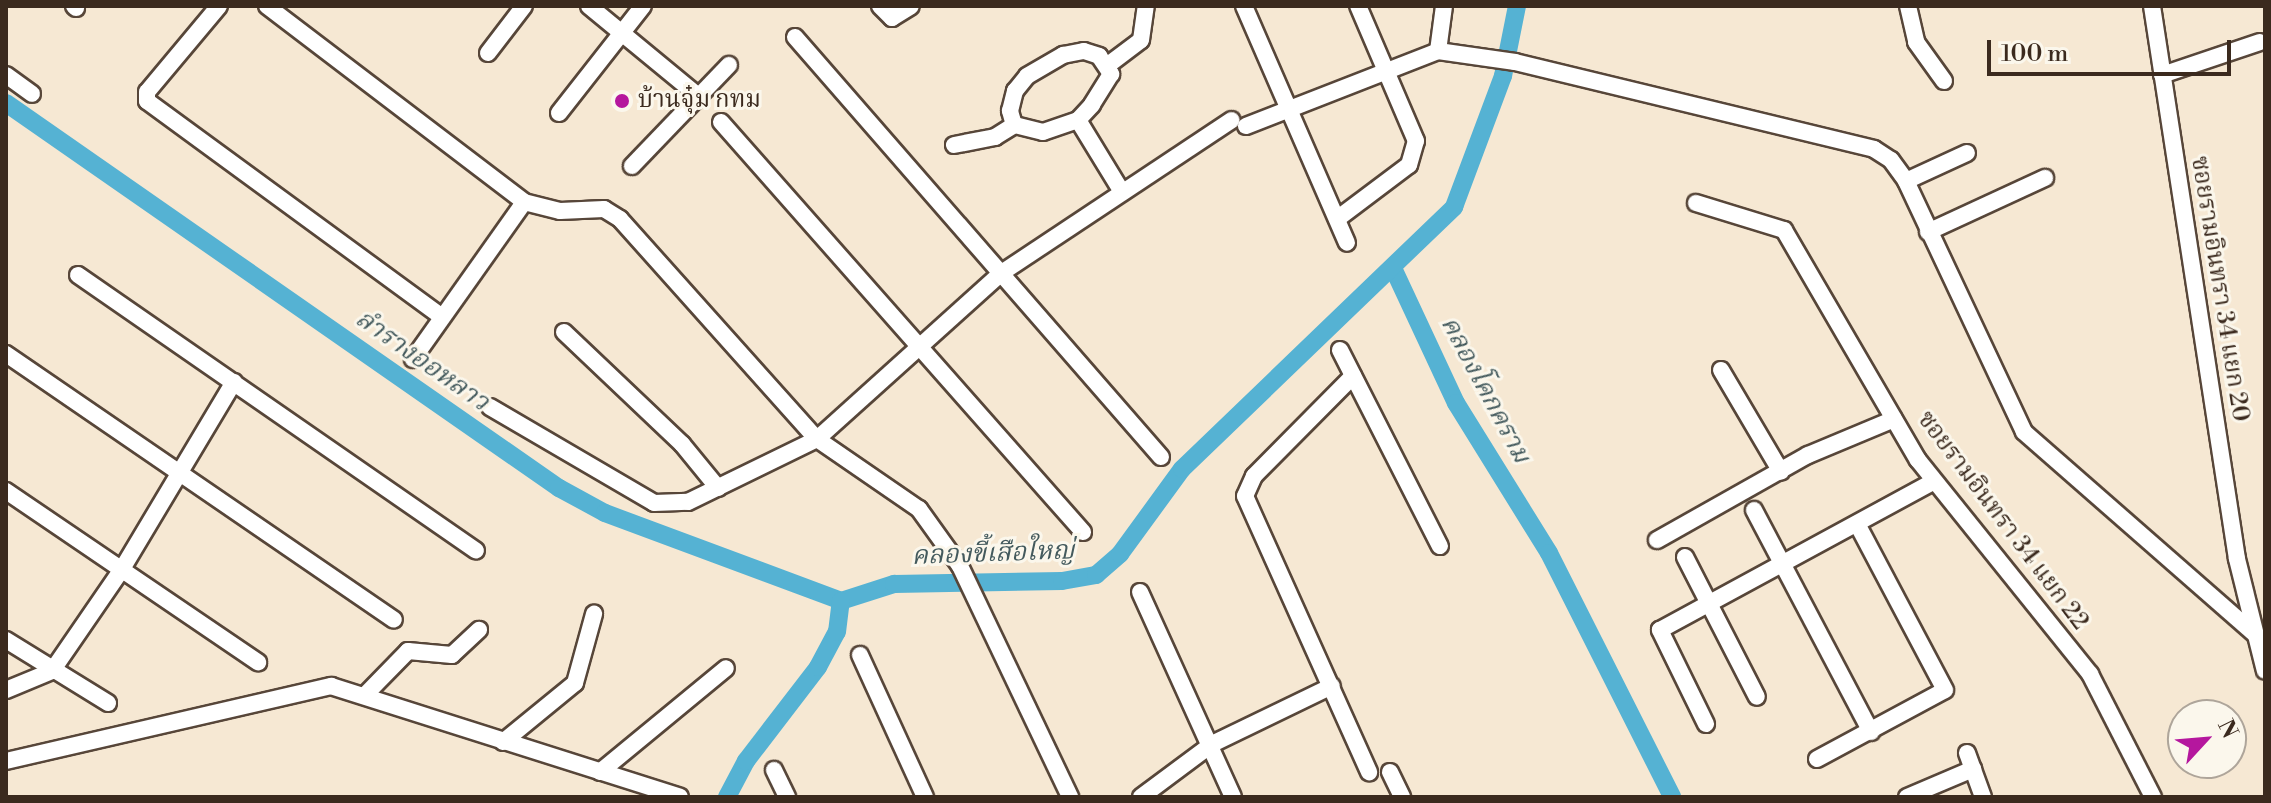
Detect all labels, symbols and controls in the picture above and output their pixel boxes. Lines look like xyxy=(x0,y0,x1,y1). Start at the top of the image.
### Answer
scale bar xyxy=(1991,24,2235,74)
text: 100 m xyxy=(2001,39,2068,69)
place label: บ้านจุ๋ม กทม xyxy=(638,87,761,115)
marker: บ้านจุ๋ม กทม xyxy=(613,92,631,110)
street label: ซอยรามอินทรา 34 แยก 20 xyxy=(2184,154,2254,424)
water label: ลำรางออหลาว xyxy=(349,304,495,418)
water label: คลองโคกคราม xyxy=(1433,311,1537,469)
street label: ซอยรามอินทรา 34 แยก 22 xyxy=(1910,406,2094,636)
water label: คลองขี้เสือใหญ่ xyxy=(911,536,1075,572)
north arrow xyxy=(2167,699,2247,779)
text: N xyxy=(2211,715,2243,743)

